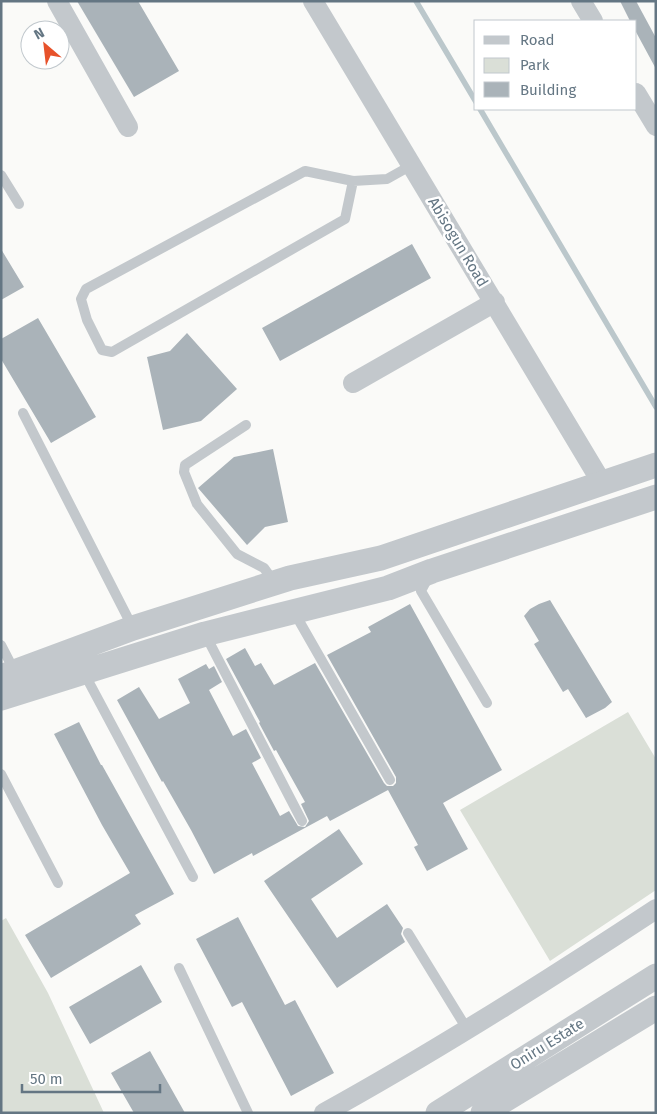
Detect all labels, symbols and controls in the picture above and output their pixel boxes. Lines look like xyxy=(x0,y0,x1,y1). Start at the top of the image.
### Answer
north arrow xyxy=(20,20,70,70)
legend xyxy=(474,20,637,110)
text: N xyxy=(31,24,47,44)
text: Road xyxy=(520,31,555,49)
text: Park xyxy=(520,56,550,74)
text: Building xyxy=(520,81,576,99)
street label: Abisogun Road xyxy=(424,194,492,290)
street label: Oniru Estate xyxy=(507,1014,587,1074)
scale bar xyxy=(22,1062,160,1094)
text: 50 m xyxy=(30,1070,63,1088)

